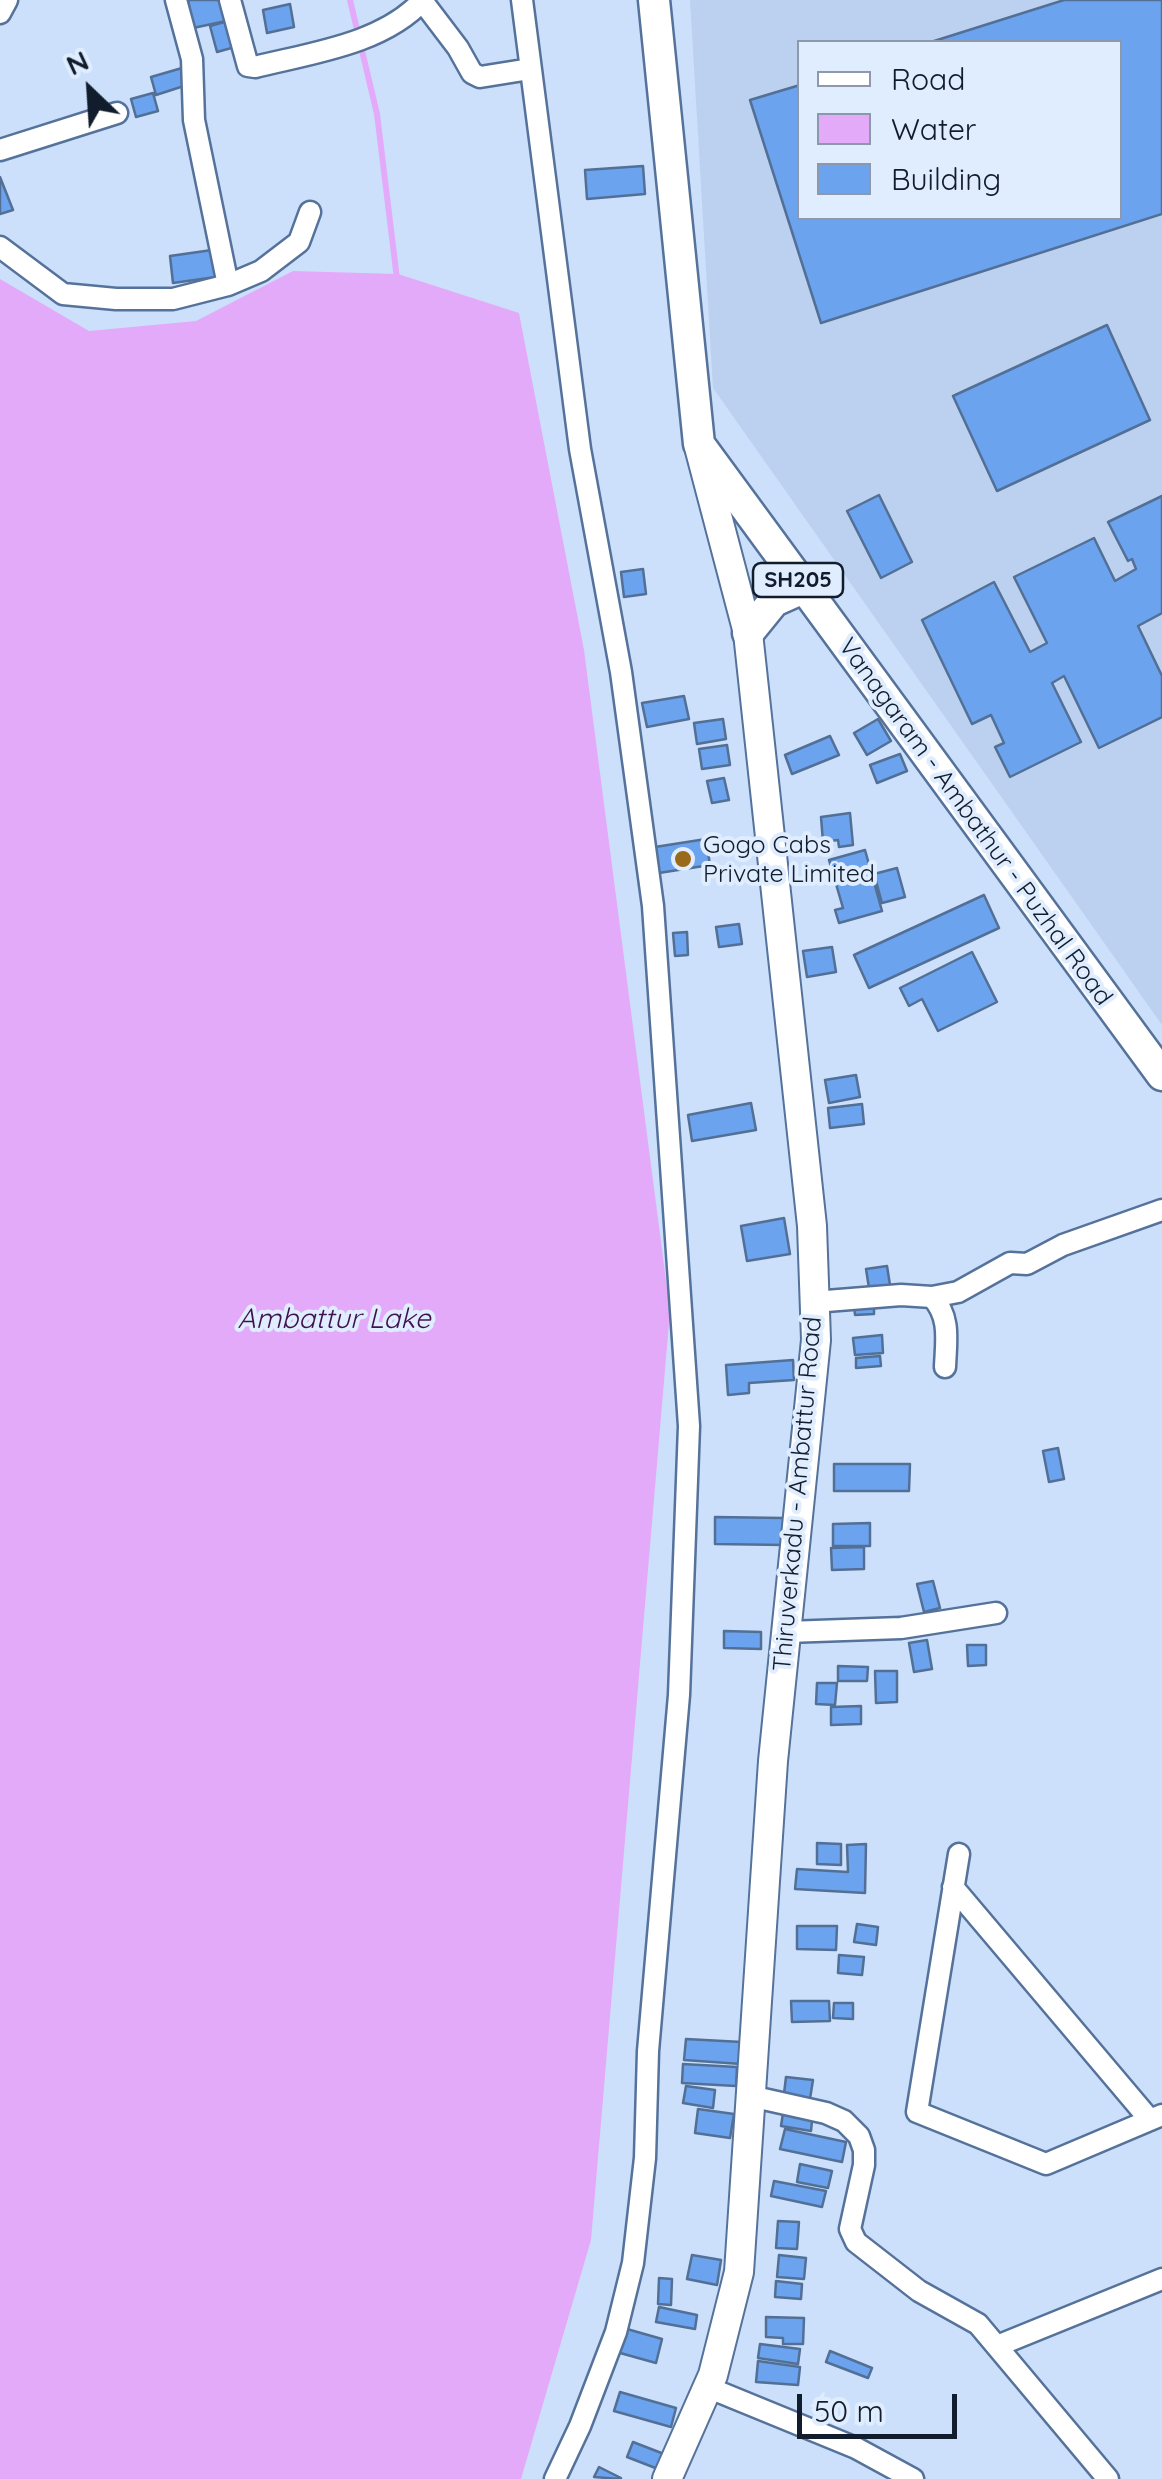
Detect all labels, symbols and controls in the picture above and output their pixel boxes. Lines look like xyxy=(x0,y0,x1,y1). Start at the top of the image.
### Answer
north arrow xyxy=(40,40,140,140)
legend xyxy=(797,40,1122,220)
text: N xyxy=(60,42,94,83)
text: Road xyxy=(891,60,965,98)
text: Water xyxy=(891,110,976,148)
text: Building xyxy=(891,160,1001,198)
road number: SH205 xyxy=(753,563,843,597)
street label: Vanagaram - Ambathur - Puzhal Road xyxy=(832,633,1118,1011)
place label: Gogo Cabs Private Limited xyxy=(703,830,875,889)
marker: Gogo Cabs Private Limited xyxy=(672,848,694,870)
water label: Ambattur Lake xyxy=(238,1303,430,1337)
street label: Thiruverkadu - Ambattur Road xyxy=(768,1315,828,1673)
scale bar xyxy=(802,2374,962,2436)
text: 50 m xyxy=(814,2392,884,2430)

